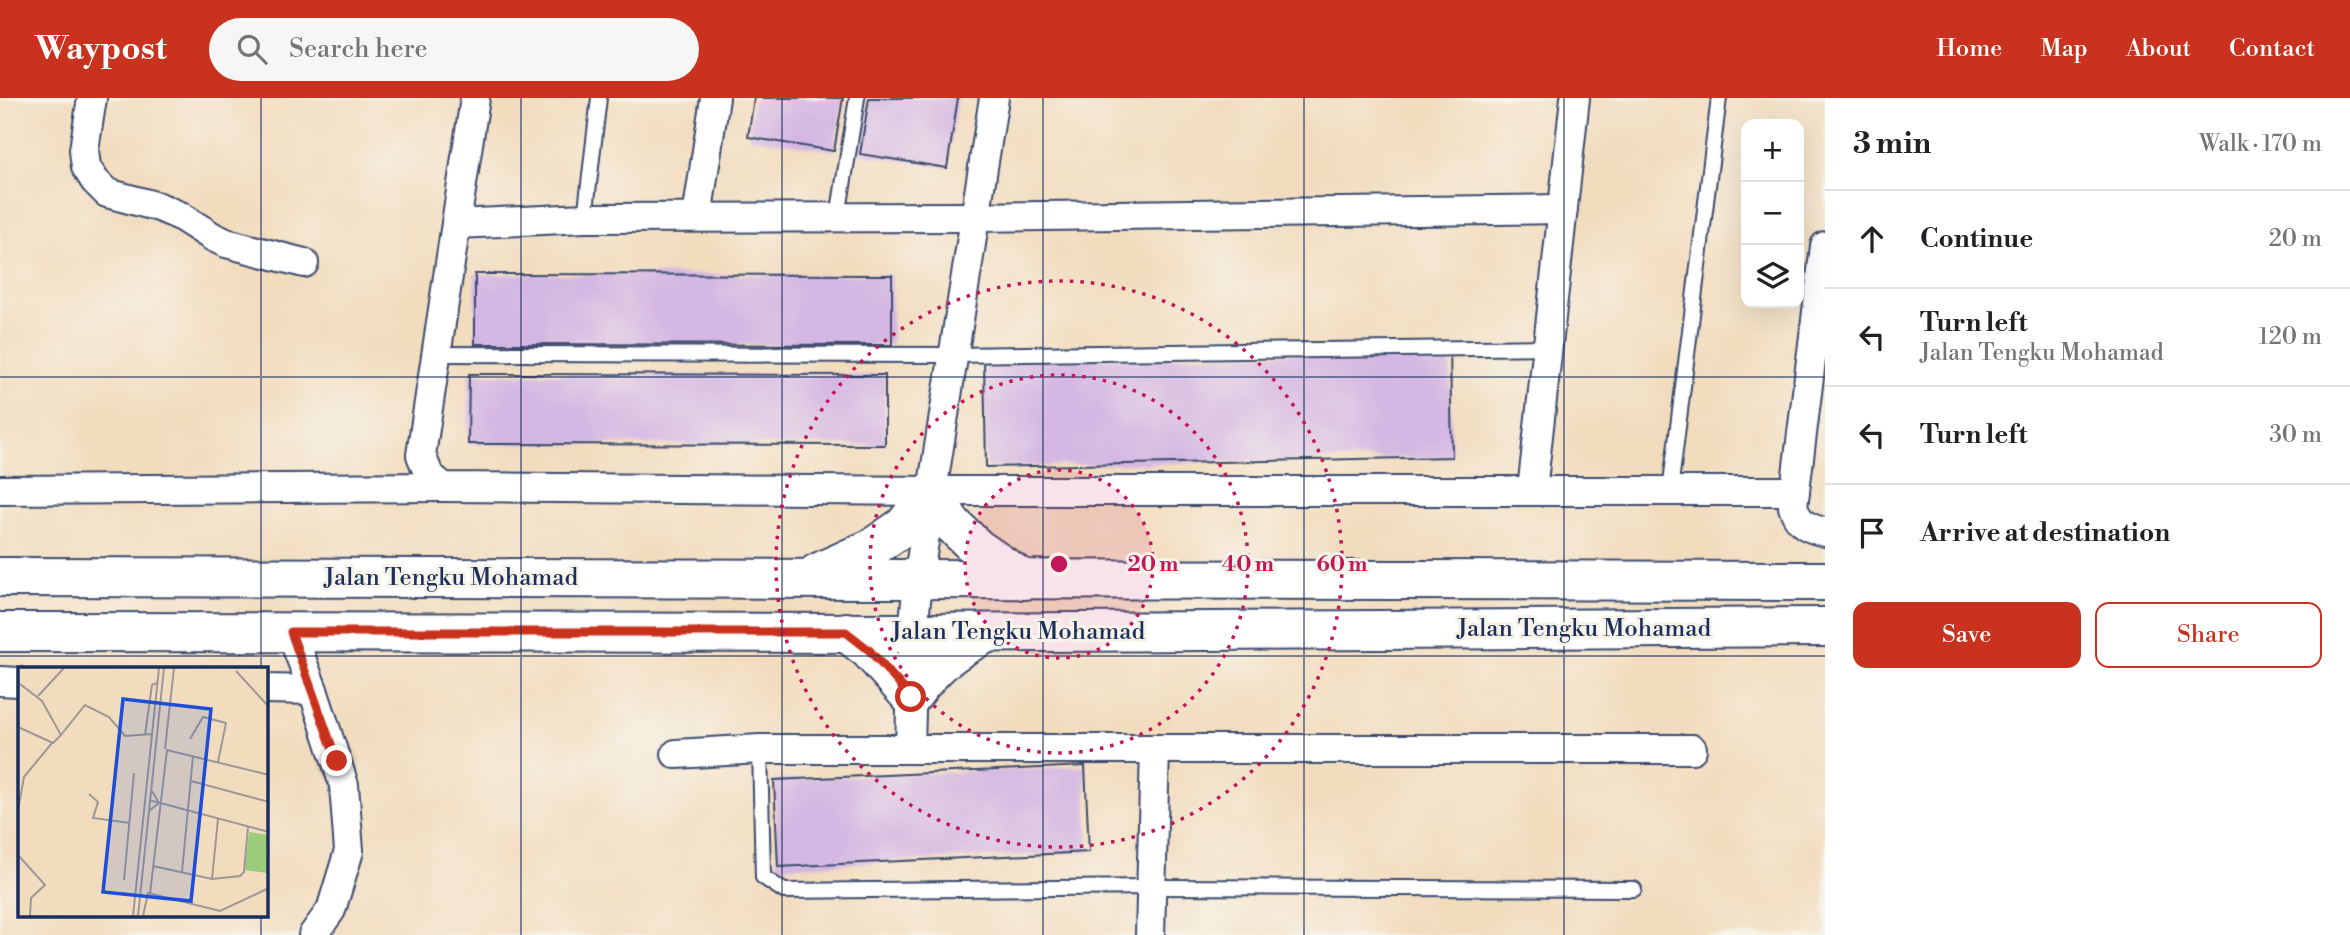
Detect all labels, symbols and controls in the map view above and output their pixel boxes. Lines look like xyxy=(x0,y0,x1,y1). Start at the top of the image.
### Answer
search box xyxy=(209,18,699,81)
text: Waypost xyxy=(35,29,167,70)
icon: search xyxy=(233,30,271,68)
text: Search here xyxy=(289,33,428,65)
text: Home xyxy=(1937,34,2002,64)
text: Map xyxy=(2040,34,2088,64)
text: About xyxy=(2126,34,2191,64)
text: Contact xyxy=(2229,34,2315,64)
map controls xyxy=(1741,119,1804,308)
button: + xyxy=(1741,119,1804,182)
text: 3 min xyxy=(1853,125,1931,163)
text: Walk · 170 m xyxy=(2199,130,2322,158)
button: − xyxy=(1741,182,1804,245)
icon: ahead xyxy=(1853,220,1891,258)
text: Continue xyxy=(1920,223,2033,255)
text: 20 m xyxy=(2269,225,2322,253)
button: layers xyxy=(1741,245,1804,308)
text: Turn left xyxy=(1920,307,2028,339)
icon: left xyxy=(1853,318,1891,356)
text: 120 m xyxy=(2258,323,2322,351)
text: Jalan Tengku Mohamad xyxy=(1920,339,2164,367)
icon: left xyxy=(1853,416,1891,454)
text: Turn left xyxy=(1920,419,2028,451)
text: 30 m xyxy=(2269,421,2322,449)
icon: arrive xyxy=(1853,514,1891,552)
text: Arrive at destination xyxy=(1920,517,2170,549)
centre of rings xyxy=(1047,552,1071,576)
text: 20 m xyxy=(1128,552,1178,578)
text: 40 m xyxy=(1222,552,1274,578)
text: 60 m xyxy=(1317,552,1367,578)
street label: Jalan Tengku Mohamad xyxy=(323,563,578,593)
button: Save xyxy=(1853,602,2081,668)
button: Share xyxy=(2095,602,2322,668)
street label: Jalan Tengku Mohamad xyxy=(1456,614,1711,644)
street label: Jalan Tengku Mohamad xyxy=(890,617,1145,647)
inset map xyxy=(18,667,268,918)
route start xyxy=(895,681,926,712)
route end xyxy=(321,745,352,776)

